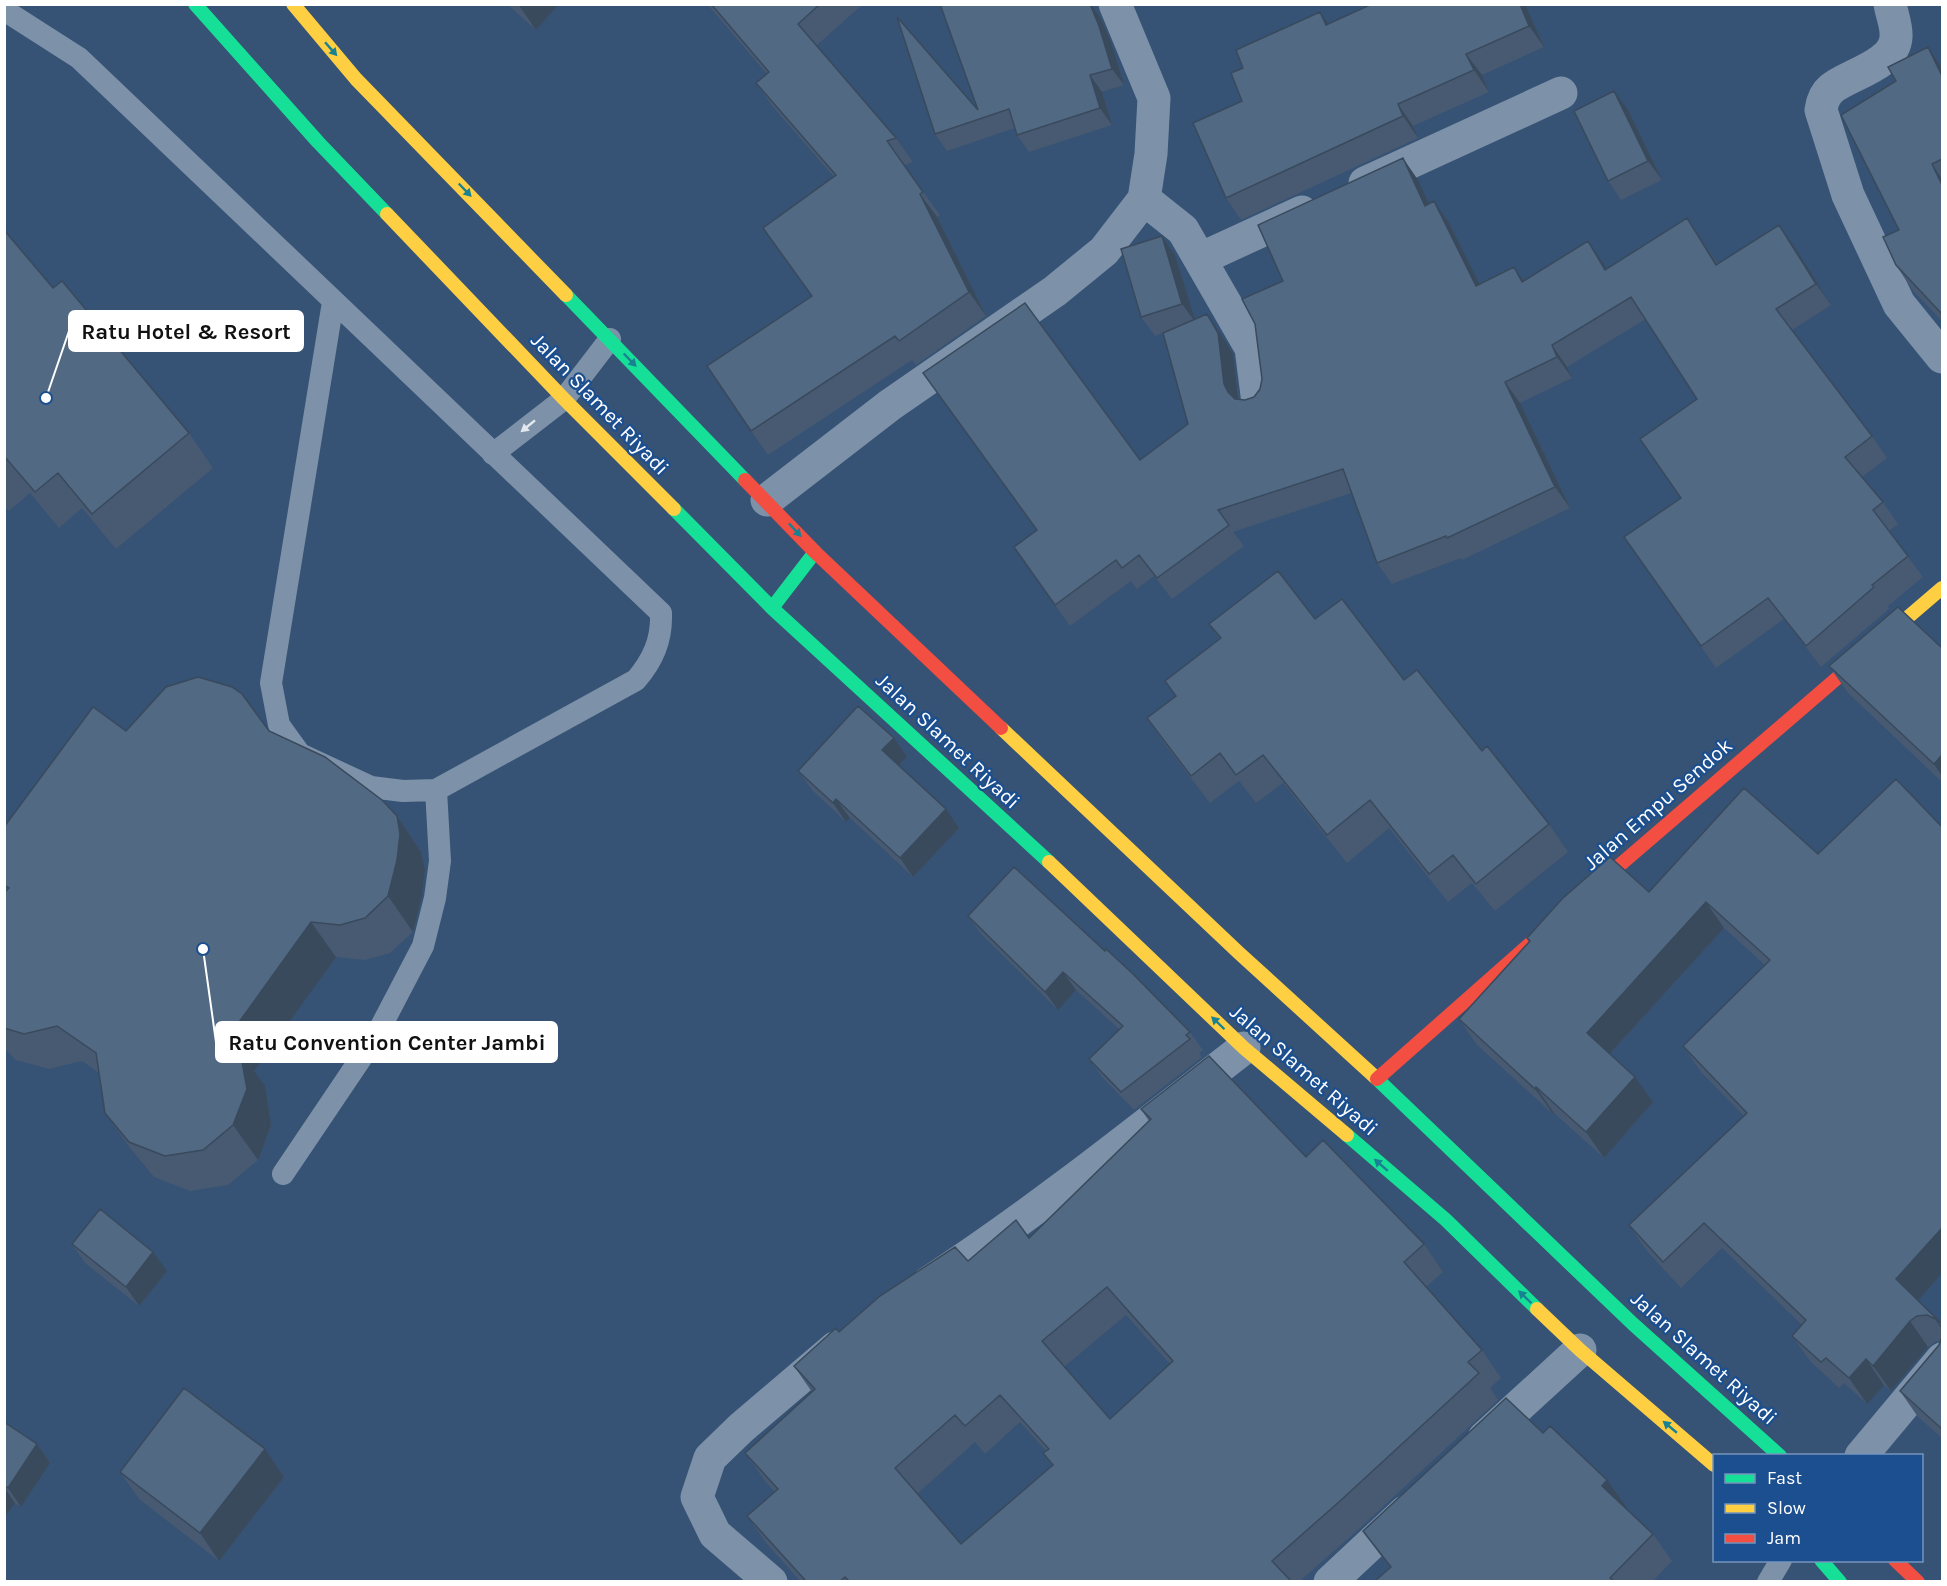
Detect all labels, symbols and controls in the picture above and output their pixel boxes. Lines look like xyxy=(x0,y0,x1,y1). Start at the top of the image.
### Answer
one-way arrow xyxy=(324,41,337,56)
one-way arrow xyxy=(458,183,472,198)
callout: Ratu Hotel & Resort xyxy=(69,311,303,351)
text: Ratu Hotel & Resort xyxy=(81,319,291,345)
street label: Jalan Slamet Riyadi xyxy=(526,328,674,480)
one-way arrow xyxy=(623,352,637,366)
one-way arrow xyxy=(521,420,536,432)
one-way arrow xyxy=(788,523,802,538)
street label: Jalan Slamet Riyadi xyxy=(871,668,1025,814)
street label: Jalan Empu Sendok xyxy=(1579,733,1737,875)
street label: Jalan Slamet Riyadi xyxy=(1225,999,1383,1141)
one-way arrow xyxy=(1211,1016,1226,1030)
callout: Ratu Convention Center Jambi xyxy=(216,1022,557,1062)
text: Ratu Convention Center Jambi xyxy=(228,1030,546,1056)
one-way arrow xyxy=(1374,1159,1389,1172)
street label: Jalan Slamet Riyadi xyxy=(1626,1286,1782,1430)
one-way arrow xyxy=(1518,1290,1532,1304)
one-way arrow xyxy=(1663,1421,1678,1434)
legend xyxy=(1713,1454,1923,1562)
text: Fast xyxy=(1767,1467,1802,1489)
text: Slow xyxy=(1767,1497,1806,1519)
text: Jam xyxy=(1767,1527,1801,1549)

